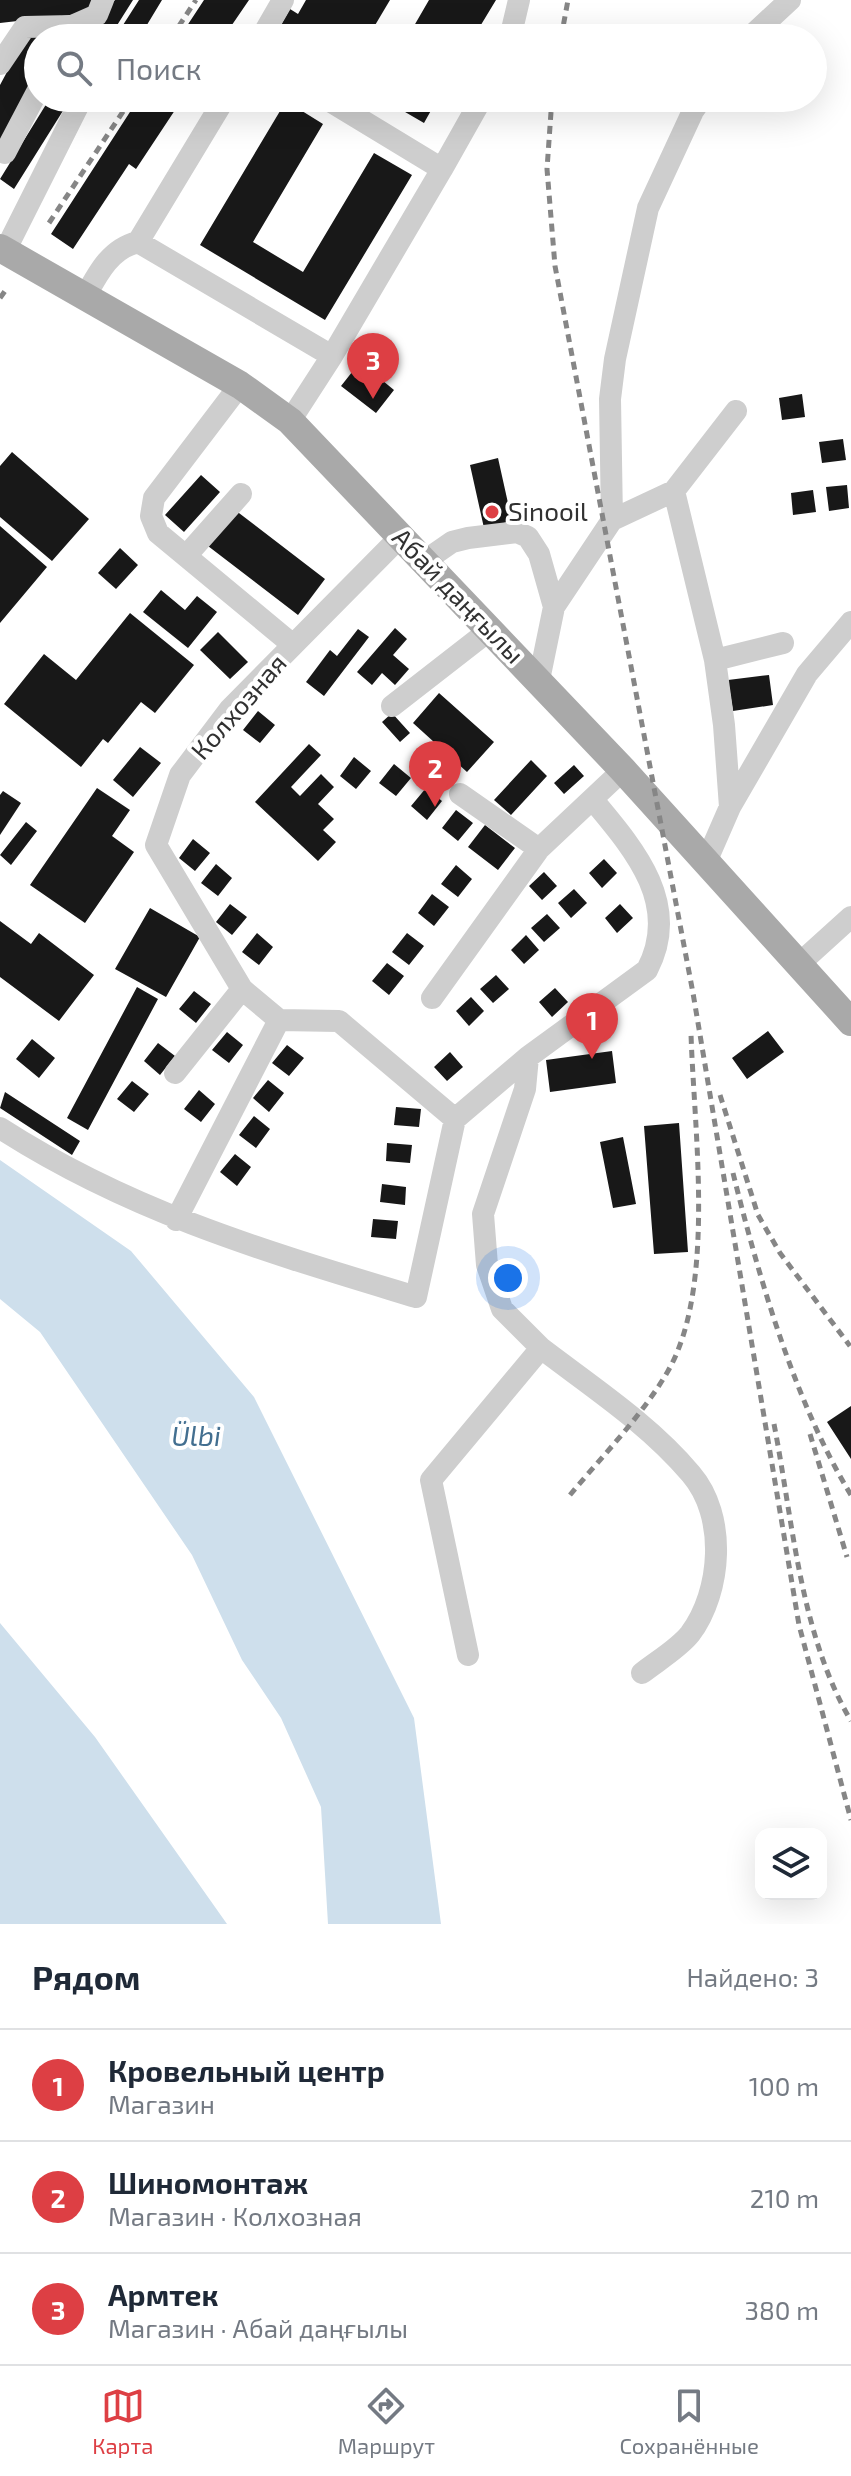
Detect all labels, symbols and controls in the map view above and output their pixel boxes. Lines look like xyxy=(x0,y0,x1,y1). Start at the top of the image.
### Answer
search box xyxy=(24,24,827,112)
icon: search xyxy=(52,46,96,90)
text: Поиск xyxy=(116,50,202,86)
pin: 3 xyxy=(347,333,399,399)
place label: Sinooil xyxy=(508,495,588,526)
marker: Sinooil xyxy=(483,503,501,521)
street label: Абай даңғылы xyxy=(387,521,531,669)
street label: Колхозная xyxy=(184,647,292,765)
pin: 2 xyxy=(409,741,461,807)
pin: 1 xyxy=(566,993,618,1059)
your location xyxy=(488,1258,528,1298)
water label: Ülbi xyxy=(171,1418,221,1452)
map controls xyxy=(755,1828,827,1900)
button: layers xyxy=(755,1828,827,1900)
text: Рядом xyxy=(32,1956,140,1997)
text: Найдено: 3 xyxy=(686,1961,819,1992)
text: Кровельный центр xyxy=(108,2052,385,2088)
text: 1 xyxy=(52,2070,64,2101)
text: 100 m xyxy=(749,2070,819,2101)
text: Магазин xyxy=(108,2088,215,2119)
text: Шиномонтаж xyxy=(108,2164,308,2200)
text: 2 xyxy=(50,2182,66,2213)
text: 210 m xyxy=(750,2182,819,2213)
text: Магазин · Колхозная xyxy=(108,2200,362,2231)
text: Армтек xyxy=(108,2276,218,2312)
text: 3 xyxy=(51,2294,65,2325)
text: 380 m xyxy=(745,2294,819,2325)
text: Магазин · Абай даңғылы xyxy=(108,2312,408,2343)
tab: Карта xyxy=(92,2384,153,2458)
tab: Маршрут xyxy=(338,2384,435,2458)
tab: Сохранённые xyxy=(619,2384,759,2458)

